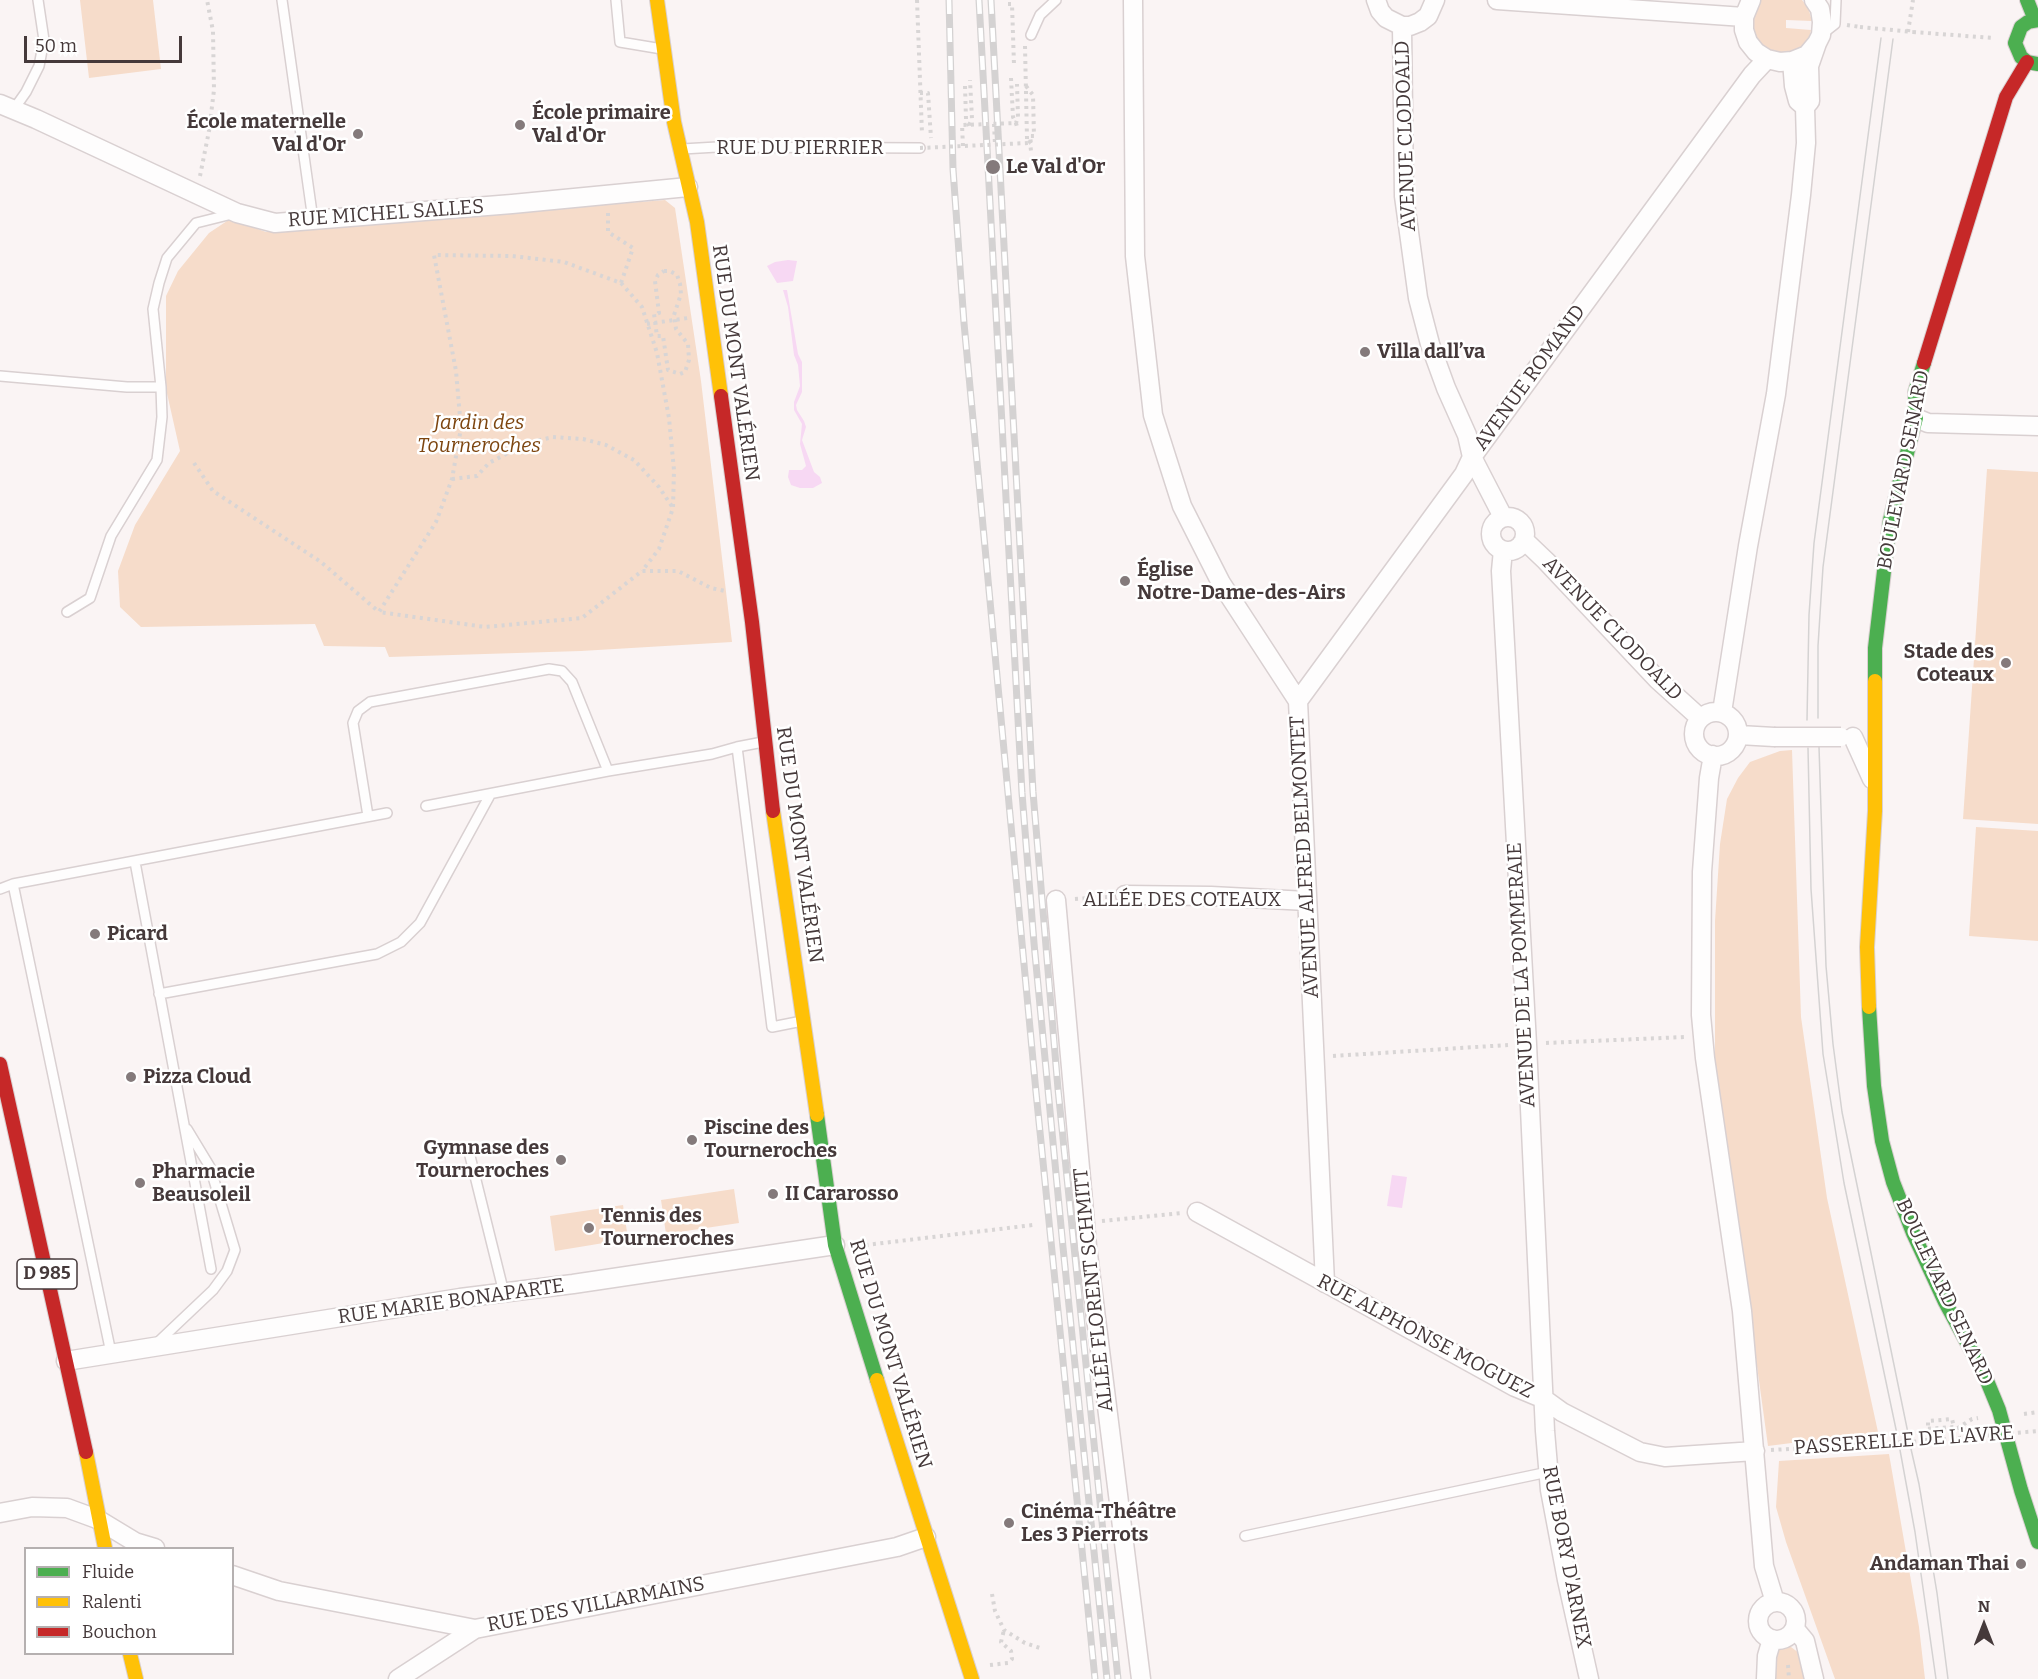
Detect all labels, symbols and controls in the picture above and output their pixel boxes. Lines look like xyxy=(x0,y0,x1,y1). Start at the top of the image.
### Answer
scale bar xyxy=(27,24,184,62)
text: 50 m xyxy=(35,35,77,57)
street label: AVENUE CLODOALD xyxy=(1391,40,1421,232)
place label: École primaire Val d'Or xyxy=(532,101,671,148)
place label: École maternelle Val d'Or xyxy=(186,110,346,157)
marker: École primaire Val d'Or xyxy=(513,118,527,132)
marker: École maternelle Val d'Or xyxy=(351,127,365,141)
street label: RUE DU PIERRIER xyxy=(716,136,884,160)
place label: Le Val d'Or xyxy=(1006,155,1106,179)
marker: Le Val d'Or xyxy=(984,158,1002,176)
street label: RUE MICHEL SALLES xyxy=(287,195,485,233)
street label: RUE DU MONT VALÉRIEN xyxy=(706,243,764,483)
street label: AVENUE ROMAND xyxy=(1469,301,1591,455)
place label: Villa dall’va xyxy=(1377,340,1485,364)
marker: Villa dall’va xyxy=(1358,345,1372,359)
street label: BOULEVARD SENARD xyxy=(1873,368,1935,572)
park label: Jardin des Tourneroches xyxy=(417,411,541,458)
street label: AVENUE CLODOALD xyxy=(1537,552,1687,706)
place label: Église Notre-Dame-des-Airs xyxy=(1137,558,1346,605)
marker: Église Notre-Dame-des-Airs xyxy=(1118,574,1132,588)
place label: Stade des Coteaux xyxy=(1904,640,1994,687)
marker: Stade des Coteaux xyxy=(1999,656,2013,670)
street label: AVENUE ALFRED BELMONTET xyxy=(1286,715,1324,999)
street label: RUE DU MONT VALÉRIEN xyxy=(770,725,828,965)
street label: AVENUE DE LA POMMERAIE xyxy=(1503,842,1541,1108)
street label: ALLÉE DES COTEAUX xyxy=(1083,888,1281,912)
place label: Picard xyxy=(107,922,168,946)
marker: Picard xyxy=(88,927,102,941)
place label: Pizza Cloud xyxy=(143,1065,251,1089)
marker: Pizza Cloud xyxy=(124,1070,138,1084)
place label: Piscine des Tourneroches xyxy=(704,1116,837,1163)
marker: Piscine des Tourneroches xyxy=(685,1133,699,1147)
place label: Gymnase des Tourneroches xyxy=(416,1136,549,1183)
marker: Gymnase des Tourneroches xyxy=(554,1153,568,1167)
place label: Pharmacie Beausoleil xyxy=(152,1160,255,1207)
street label: ALLÉE FLORENT SCHMITT xyxy=(1069,1167,1119,1413)
marker: Pharmacie Beausoleil xyxy=(133,1176,147,1190)
place label: II Cararosso xyxy=(785,1182,898,1206)
marker: II Cararosso xyxy=(766,1187,780,1201)
street label: BOULEVARD SENARD xyxy=(1890,1195,1998,1389)
place label: Tennis des Tourneroches xyxy=(601,1204,734,1251)
marker: Tennis des Tourneroches xyxy=(582,1221,596,1235)
street label: RUE DU MONT VALÉRIEN xyxy=(844,1236,936,1472)
road number: D 985 xyxy=(17,1259,77,1289)
street label: RUE ALPHONSE MOGUEZ xyxy=(1313,1270,1537,1404)
street label: RUE MARIE BONAPARTE xyxy=(336,1274,566,1330)
street label: PASSERELLE DE L'AVRE xyxy=(1793,1421,2015,1461)
street label: RUE BORY D'ARNEX xyxy=(1537,1464,1595,1650)
place label: Cinéma-Théâtre Les 3 Pierrots xyxy=(1021,1500,1176,1547)
marker: Cinéma-Théâtre Les 3 Pierrots xyxy=(1002,1516,1016,1530)
legend xyxy=(24,1547,234,1655)
place label: Andaman Thai xyxy=(1870,1552,2009,1576)
marker: Andaman Thai xyxy=(2014,1557,2028,1571)
text: Fluide xyxy=(82,1561,134,1583)
street label: RUE DES VILLARMAINS xyxy=(485,1572,707,1638)
text: Ralenti xyxy=(82,1591,142,1613)
north arrow xyxy=(1954,1595,2014,1655)
text: N xyxy=(1978,1597,1990,1616)
text: Bouchon xyxy=(82,1621,157,1643)

